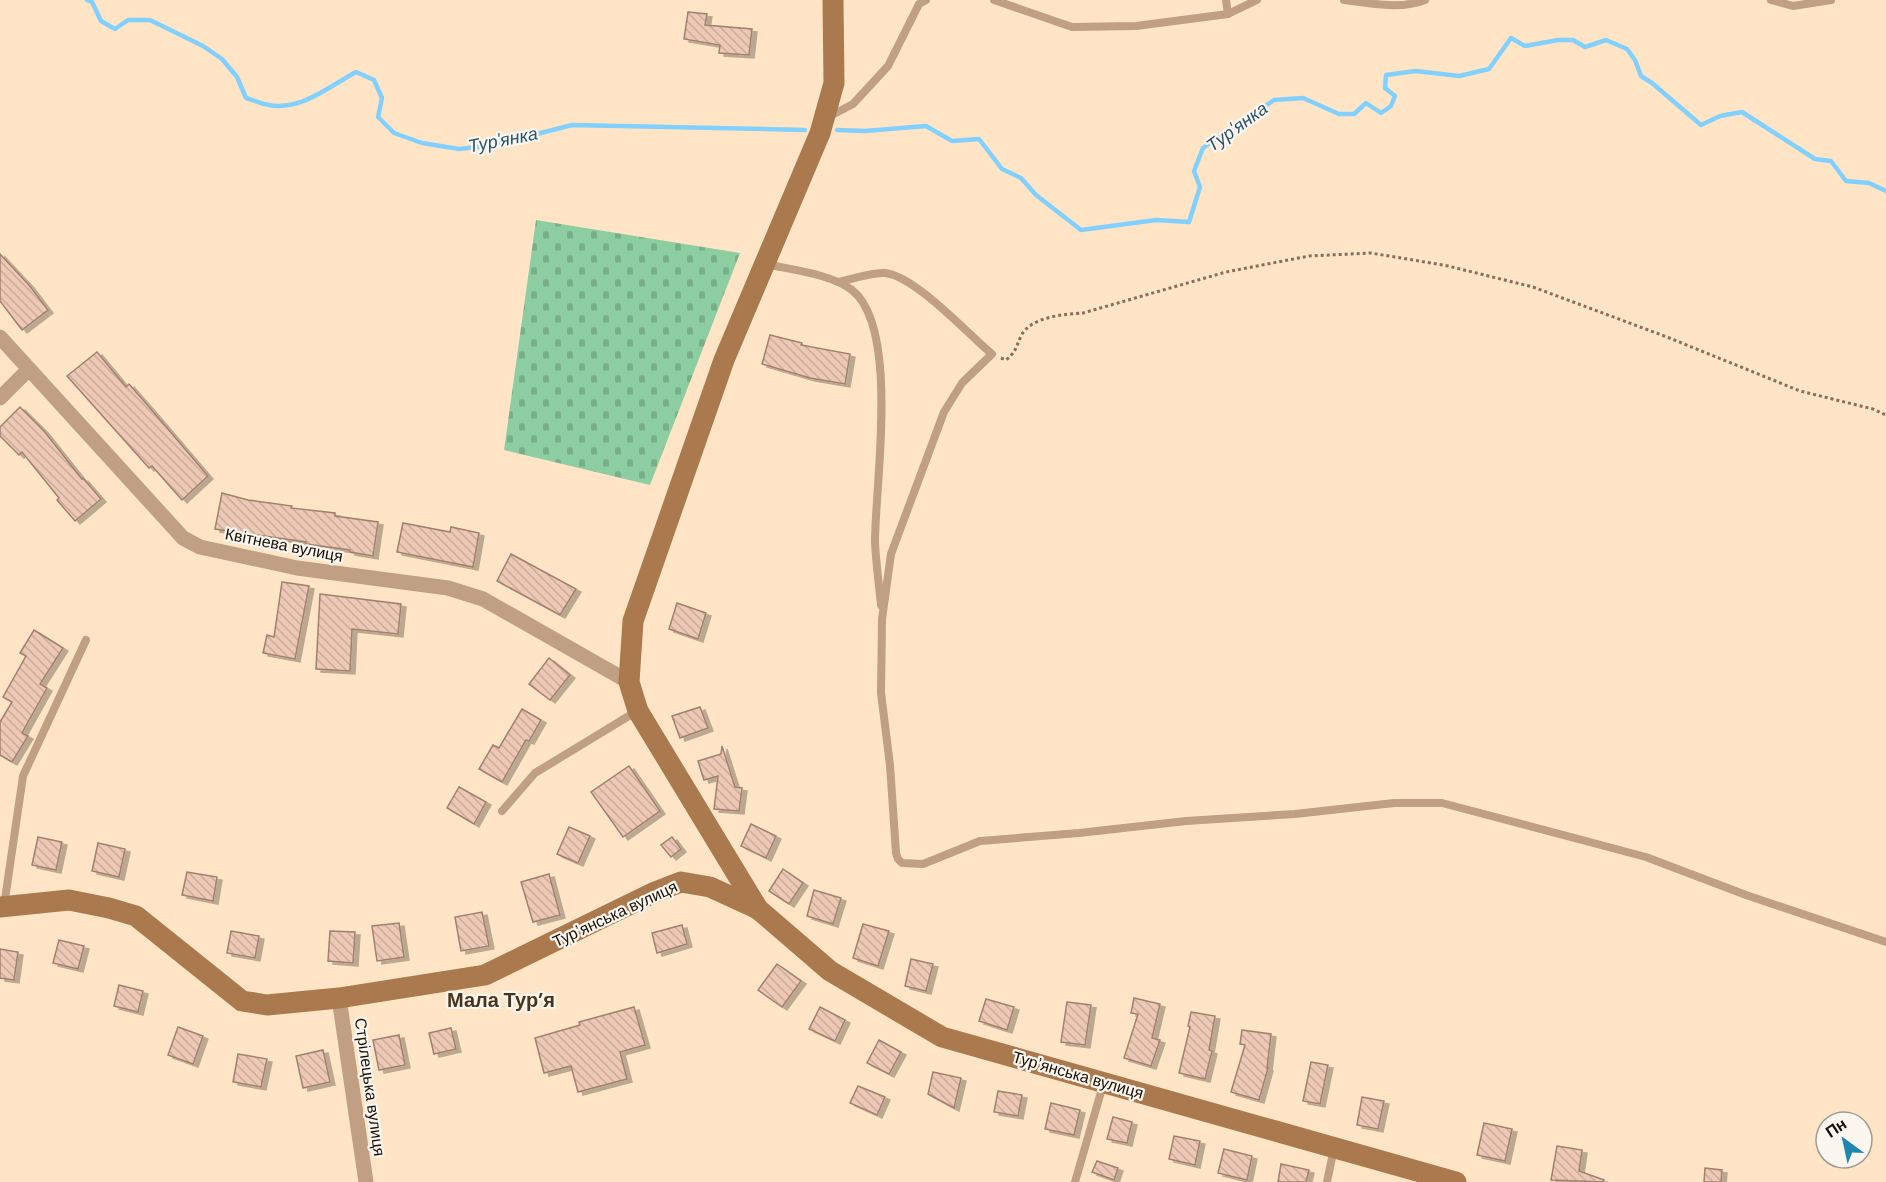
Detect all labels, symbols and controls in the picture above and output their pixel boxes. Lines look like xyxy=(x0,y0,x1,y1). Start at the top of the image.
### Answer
water label: Тур'янка xyxy=(1201,97,1273,157)
water label: Тур'янка xyxy=(466,122,540,158)
street label: Квітнева вулиця xyxy=(223,523,345,567)
street label: Турʼянська вулиця xyxy=(549,876,681,952)
district label: Мала Тур’я xyxy=(447,987,555,1013)
street label: Стрілецька вулиця xyxy=(350,1016,390,1158)
street label: Турʼянська вулиця xyxy=(1010,1046,1146,1104)
north arrow xyxy=(1814,1110,1874,1170)
text: Пн xyxy=(1822,1113,1851,1142)

